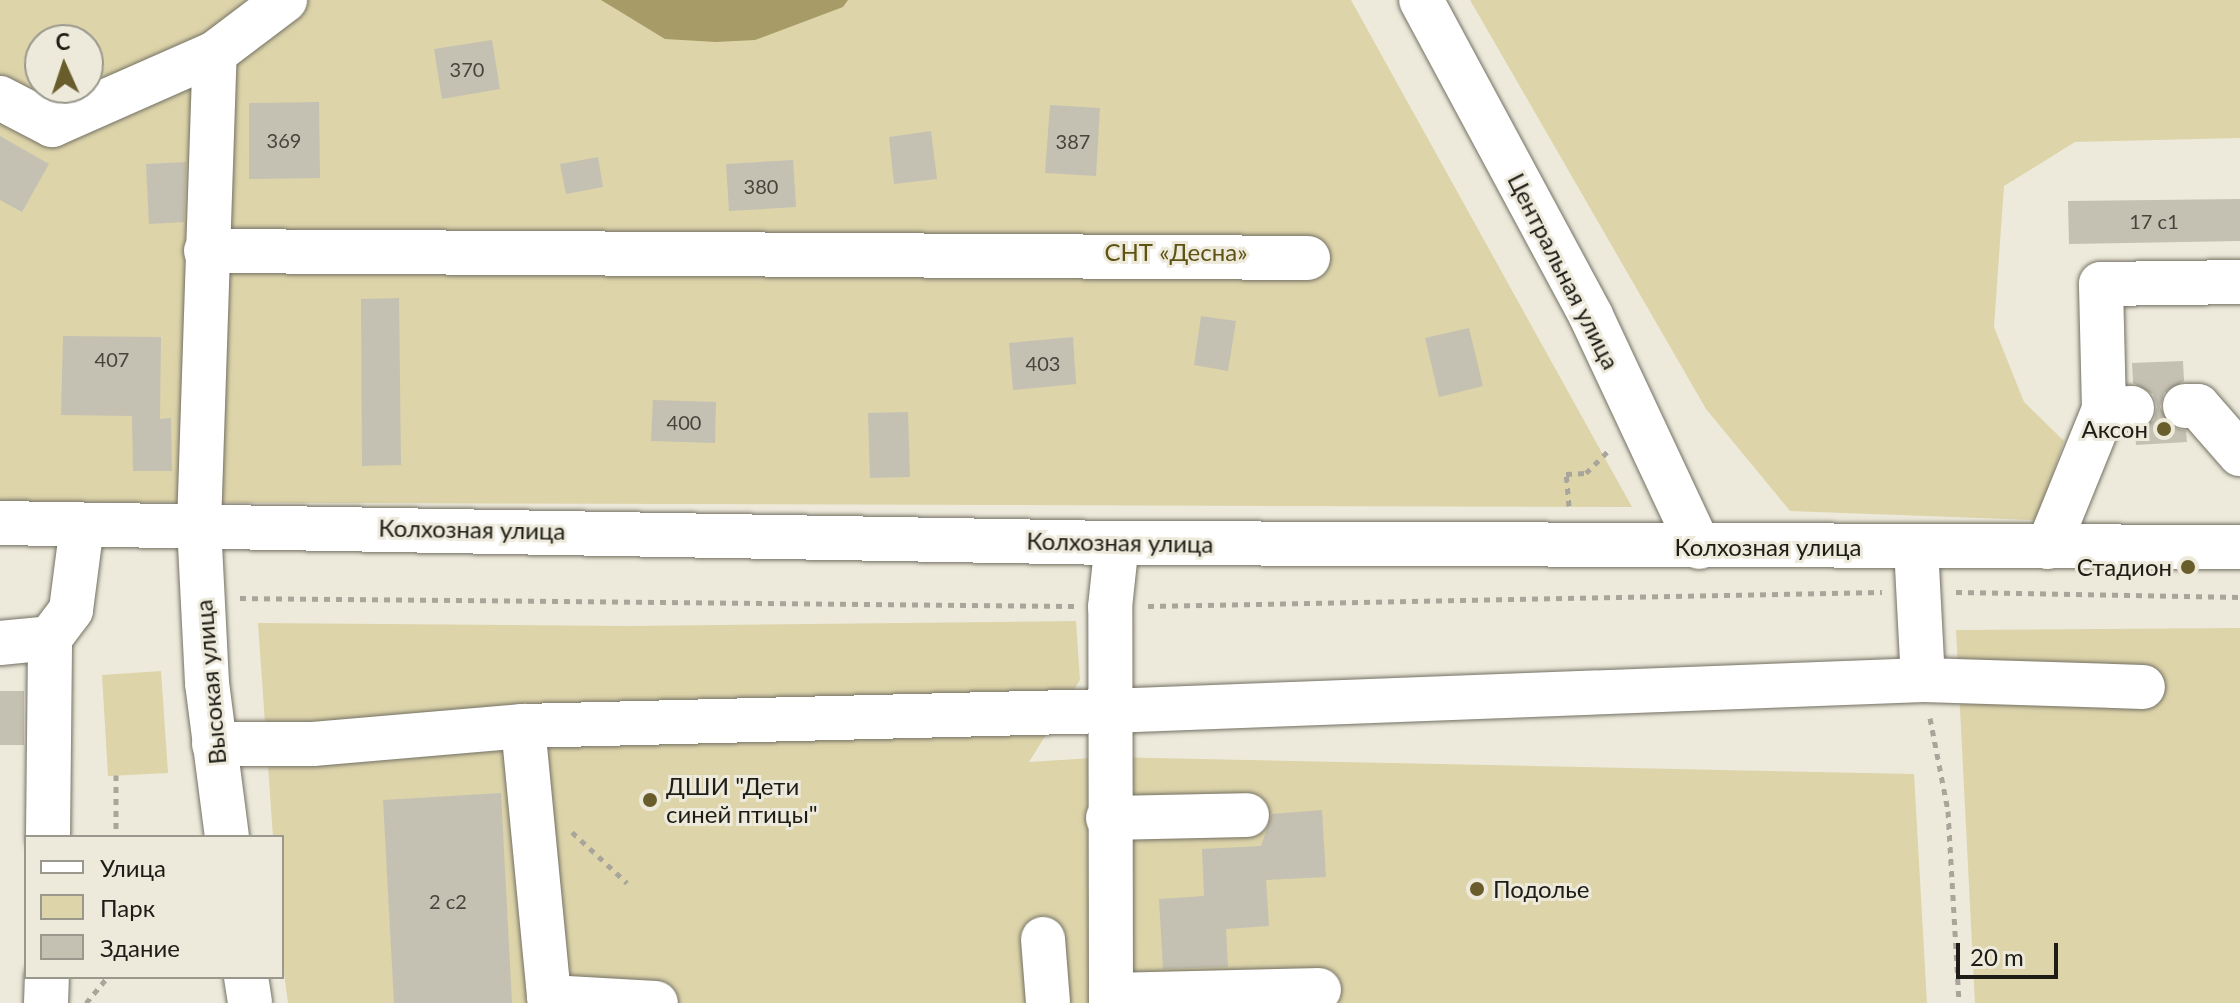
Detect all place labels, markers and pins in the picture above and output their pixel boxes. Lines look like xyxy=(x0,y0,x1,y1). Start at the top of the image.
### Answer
place label: Аксон xyxy=(2082,415,2148,443)
marker: Аксон xyxy=(2155,420,2173,438)
place label: Стадион xyxy=(2077,553,2172,581)
marker: Стадион xyxy=(2179,558,2197,576)
place label: ДШИ "Дети синей птицы" xyxy=(666,772,818,828)
marker: ДШИ "Дети синей птицы" xyxy=(641,791,659,809)
place label: Подолье xyxy=(1493,875,1590,903)
marker: Подолье xyxy=(1468,880,1486,898)

